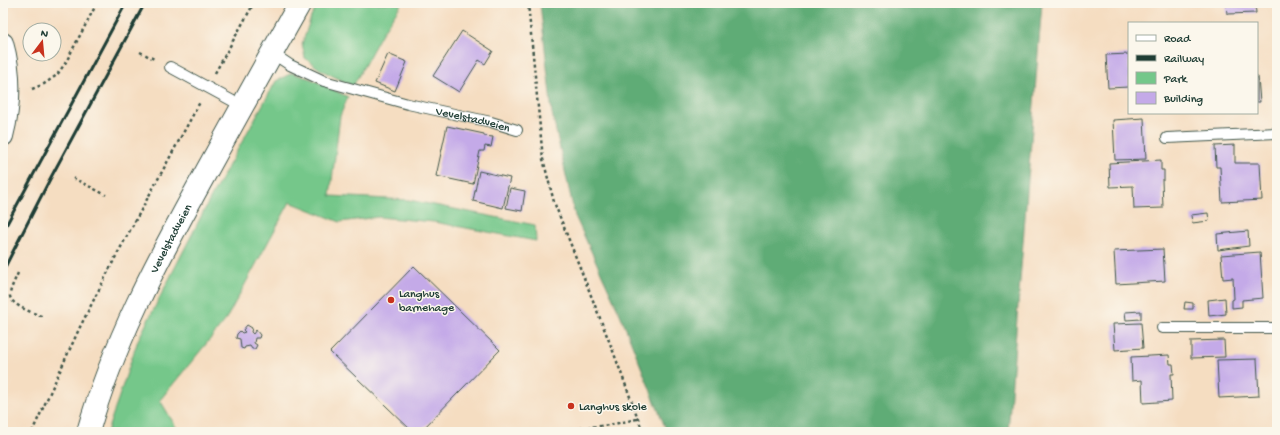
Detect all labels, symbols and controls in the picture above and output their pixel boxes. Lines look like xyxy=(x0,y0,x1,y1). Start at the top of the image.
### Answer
north arrow xyxy=(22,22,62,62)
legend xyxy=(1128,22,1258,114)
text: N xyxy=(39,28,49,41)
text: Road xyxy=(1164,33,1191,47)
text: Railway xyxy=(1164,53,1204,67)
text: Park xyxy=(1163,73,1189,87)
text: Building xyxy=(1163,93,1203,107)
street label: Vevelstadveien xyxy=(433,105,512,137)
street label: Vevelstadveien xyxy=(148,202,196,277)
place label: Langhus barnehage xyxy=(399,288,455,316)
marker: Langhus barnehage xyxy=(386,295,396,305)
marker: Langhus skole xyxy=(566,401,576,411)
place label: Langhus skole xyxy=(579,401,648,415)

